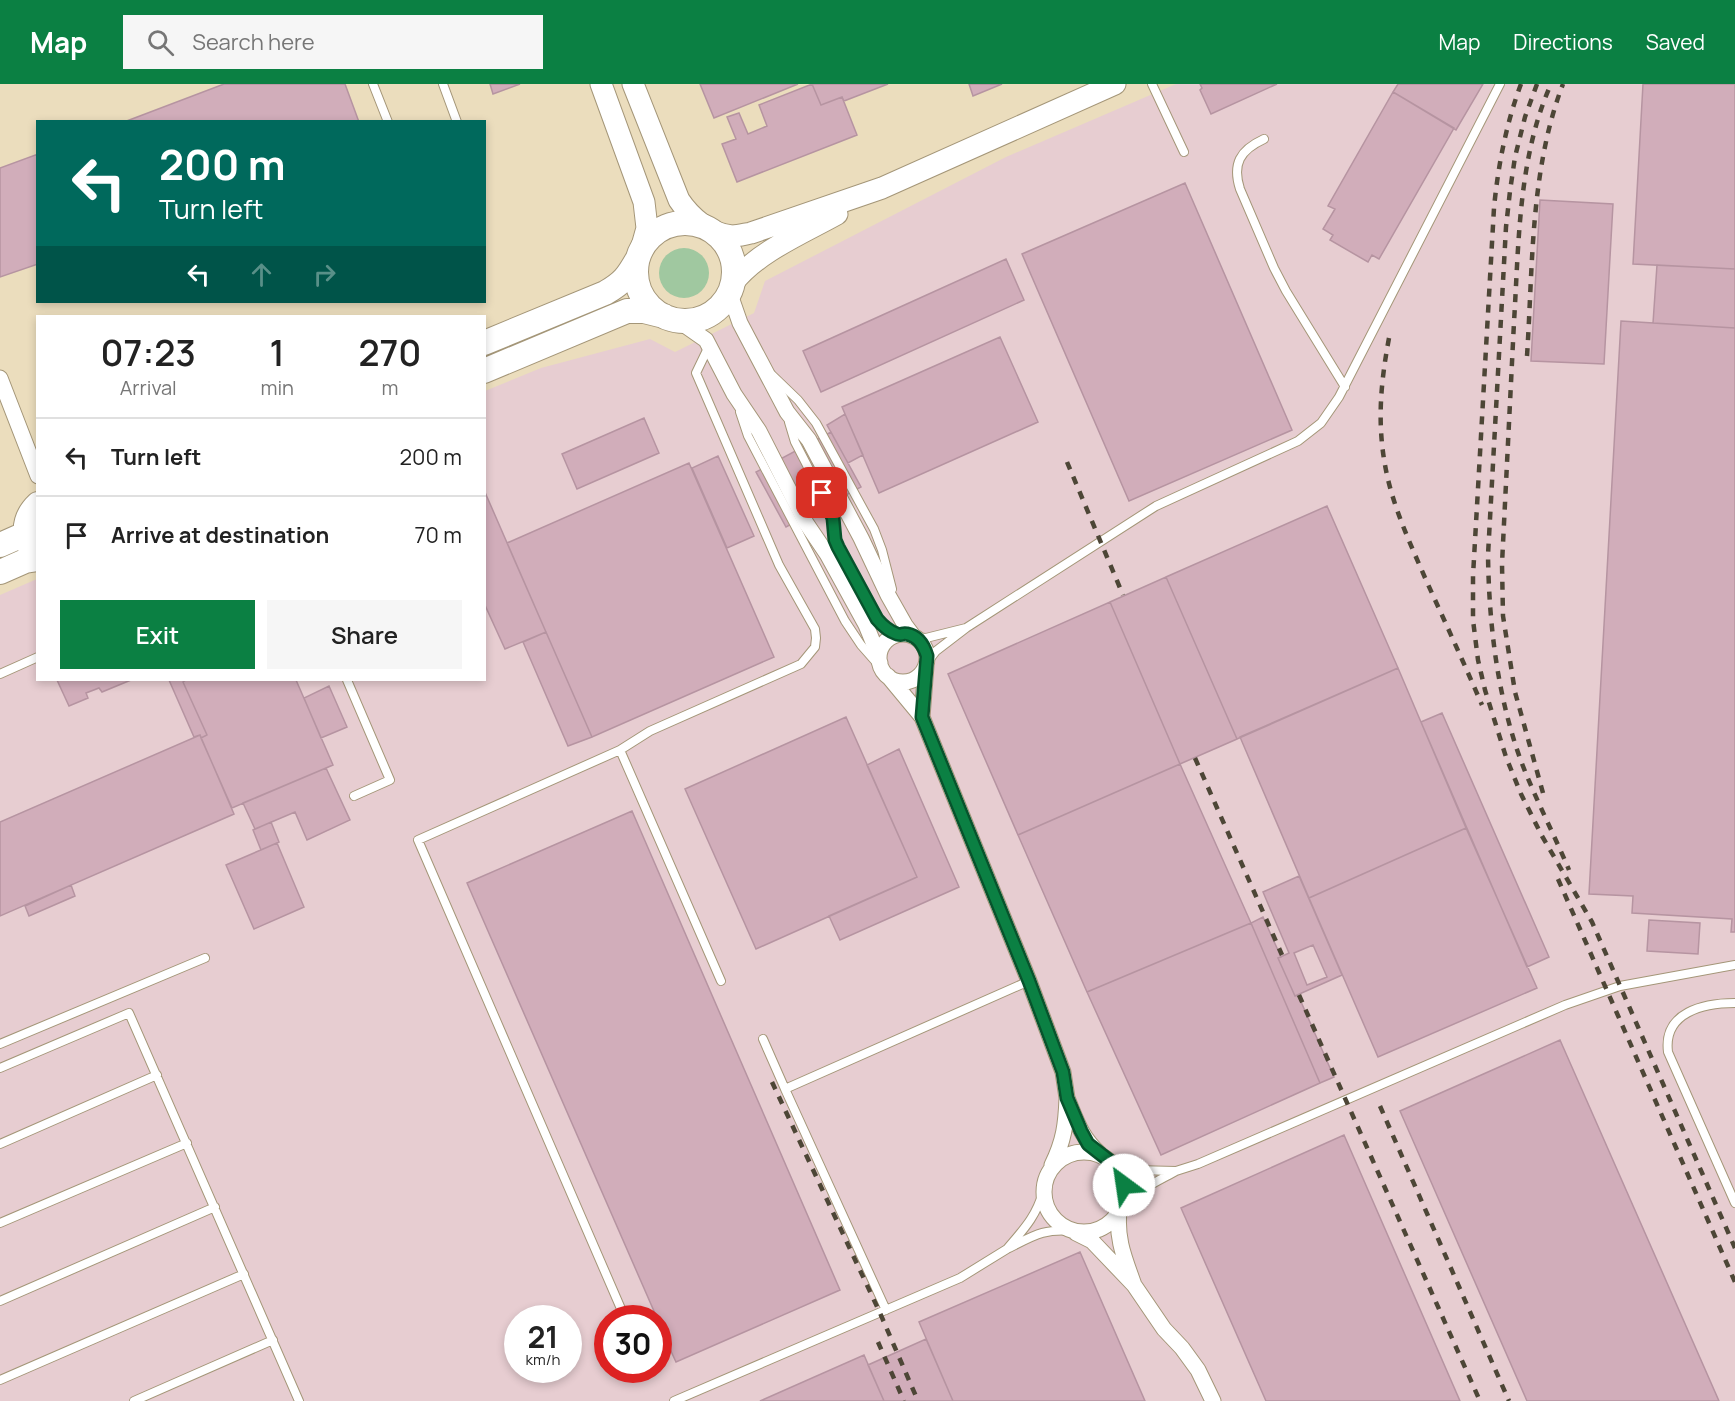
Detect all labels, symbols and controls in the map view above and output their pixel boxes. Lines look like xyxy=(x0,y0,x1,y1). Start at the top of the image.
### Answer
search box xyxy=(123,15,543,69)
text: Map xyxy=(30,23,87,61)
icon: search xyxy=(144,26,177,59)
text: Search here xyxy=(192,27,315,57)
text: Map xyxy=(1439,28,1480,56)
text: Directions xyxy=(1513,28,1613,56)
text: Saved xyxy=(1646,28,1705,56)
text: 200 m xyxy=(159,135,285,193)
icon: left xyxy=(60,144,138,222)
text: Turn left xyxy=(159,190,263,227)
icon: left xyxy=(182,258,215,291)
icon: ahead xyxy=(245,258,278,291)
icon: right xyxy=(308,258,341,291)
text: 07:23 xyxy=(100,328,196,377)
text: 1 xyxy=(270,328,285,377)
text: 270 xyxy=(358,328,421,377)
text: Arrival xyxy=(120,374,177,401)
text: min xyxy=(260,374,294,401)
text: m xyxy=(381,374,398,401)
icon: left xyxy=(60,441,93,474)
text: Turn left xyxy=(111,442,201,472)
text: 200 m xyxy=(400,442,462,472)
pin xyxy=(796,467,847,518)
icon: arrive xyxy=(805,476,838,509)
icon: arrive xyxy=(60,519,93,552)
text: Arrive at destination xyxy=(111,520,329,550)
text: 70 m xyxy=(414,520,462,550)
button: Exit xyxy=(60,600,255,669)
button: Share xyxy=(267,600,462,669)
position arrow xyxy=(1092,1153,1156,1217)
speed limit sign: 30 xyxy=(594,1305,672,1383)
text: 21 xyxy=(527,1316,559,1357)
text: km/h xyxy=(526,1349,560,1370)

